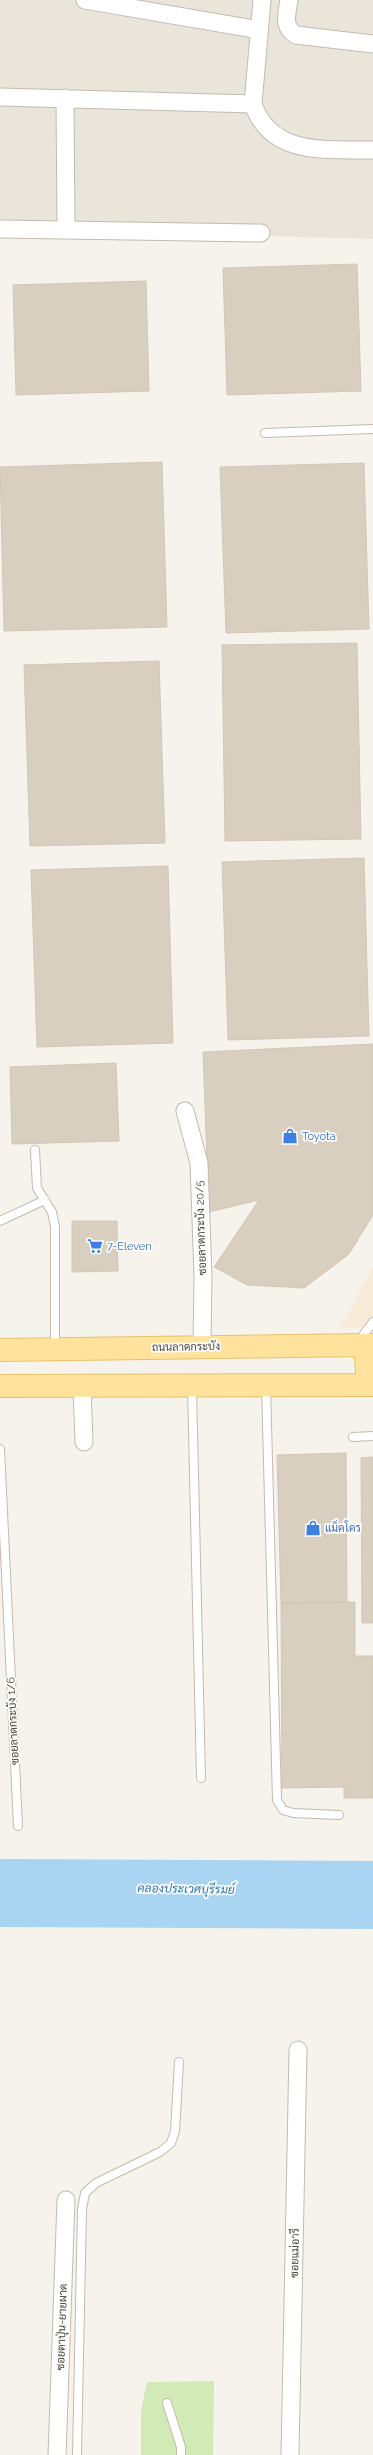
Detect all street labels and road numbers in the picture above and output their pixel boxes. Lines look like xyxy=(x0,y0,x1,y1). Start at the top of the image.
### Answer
street label: ซอยลาดกระบัง 20/5 xyxy=(192,1180,209,1276)
street label: ถนนลาดกระบัง xyxy=(152,1339,220,1354)
street label: ซอยลาดกระบัง 1/6 xyxy=(3,1676,22,1765)
street label: ซอยแม่อารี xyxy=(286,2228,302,2278)
street label: ซอยตาปุ่น-ยายผาด xyxy=(53,2283,72,2371)

